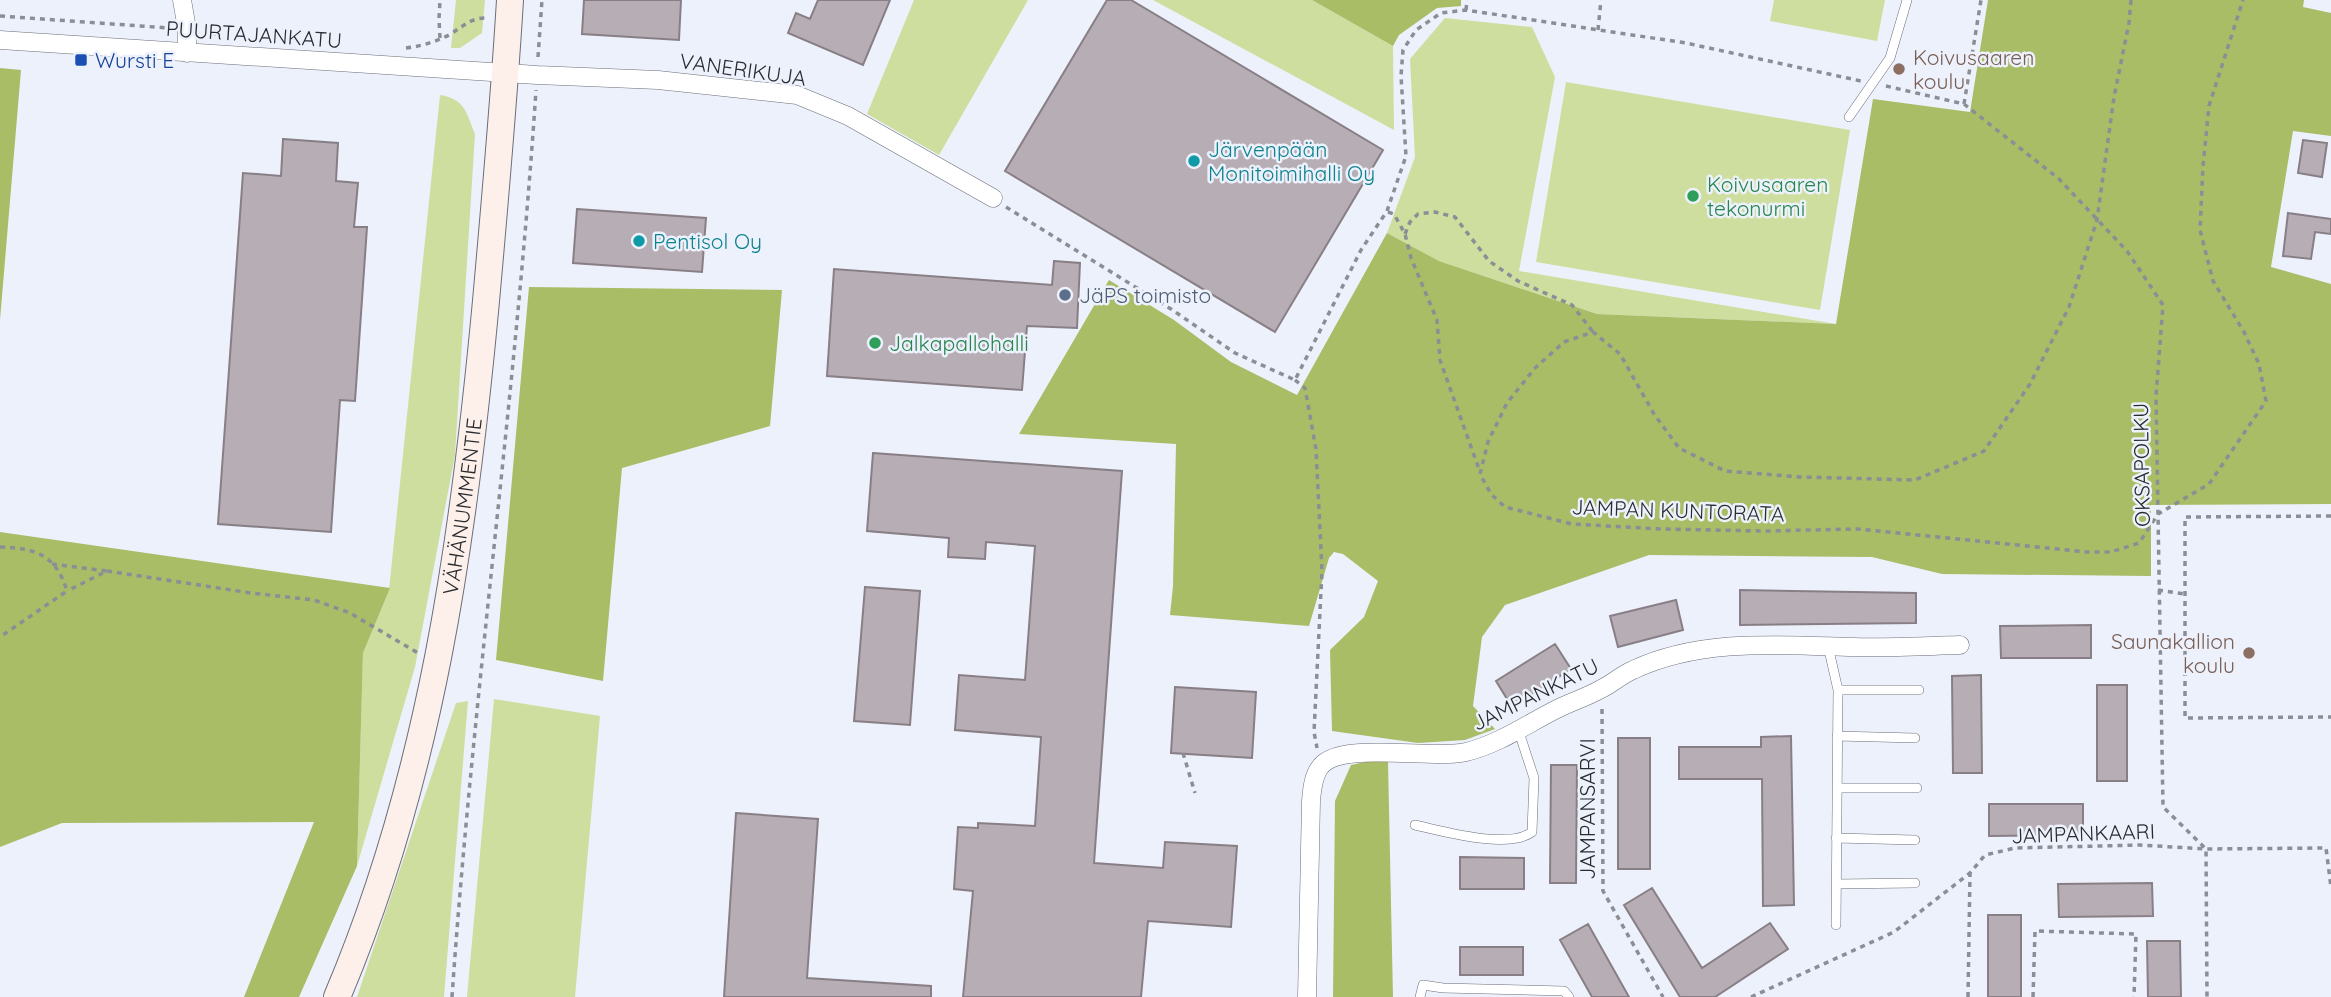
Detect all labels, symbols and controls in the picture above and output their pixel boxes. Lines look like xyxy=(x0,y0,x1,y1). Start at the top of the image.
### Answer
street label: PUURTAJANKATU xyxy=(165,15,343,53)
place label: Koivusaaren koulu xyxy=(1913,44,2034,94)
place label: Wursti E xyxy=(95,47,174,73)
street label: VANERIKUJA xyxy=(678,47,808,91)
marker: Wursti E xyxy=(73,52,89,68)
marker: Koivusaaren koulu xyxy=(1891,61,1907,77)
place label: Järvenpään Monitoimihalli Oy xyxy=(1208,136,1375,186)
marker: Järvenpään Monitoimihalli Oy xyxy=(1186,153,1202,169)
place label: Koivusaaren tekonurmi xyxy=(1707,171,1828,221)
marker: Koivusaaren tekonurmi xyxy=(1685,188,1701,204)
place label: Pentisol Oy xyxy=(653,228,762,254)
marker: Pentisol Oy xyxy=(631,233,647,249)
place label: JäPS toimisto xyxy=(1079,282,1211,308)
marker: JäPS toimisto xyxy=(1057,287,1073,303)
place label: Jalkapallohalli xyxy=(889,330,1029,356)
marker: Jalkapallohalli xyxy=(867,335,883,351)
street label: OKSAPOLKU xyxy=(2127,403,2155,527)
street label: VÄHÄNUMMENTIE xyxy=(437,416,487,597)
street label: JAMPAN KUNTORATA xyxy=(1571,493,1785,527)
place label: Saunakallion koulu xyxy=(2111,628,2235,678)
marker: Saunakallion koulu xyxy=(2241,645,2257,661)
street label: JAMPANKATU xyxy=(1467,652,1603,736)
street label: JAMPANSARVI xyxy=(1574,738,1600,880)
street label: JAMPANKAARI xyxy=(2011,817,2155,849)

